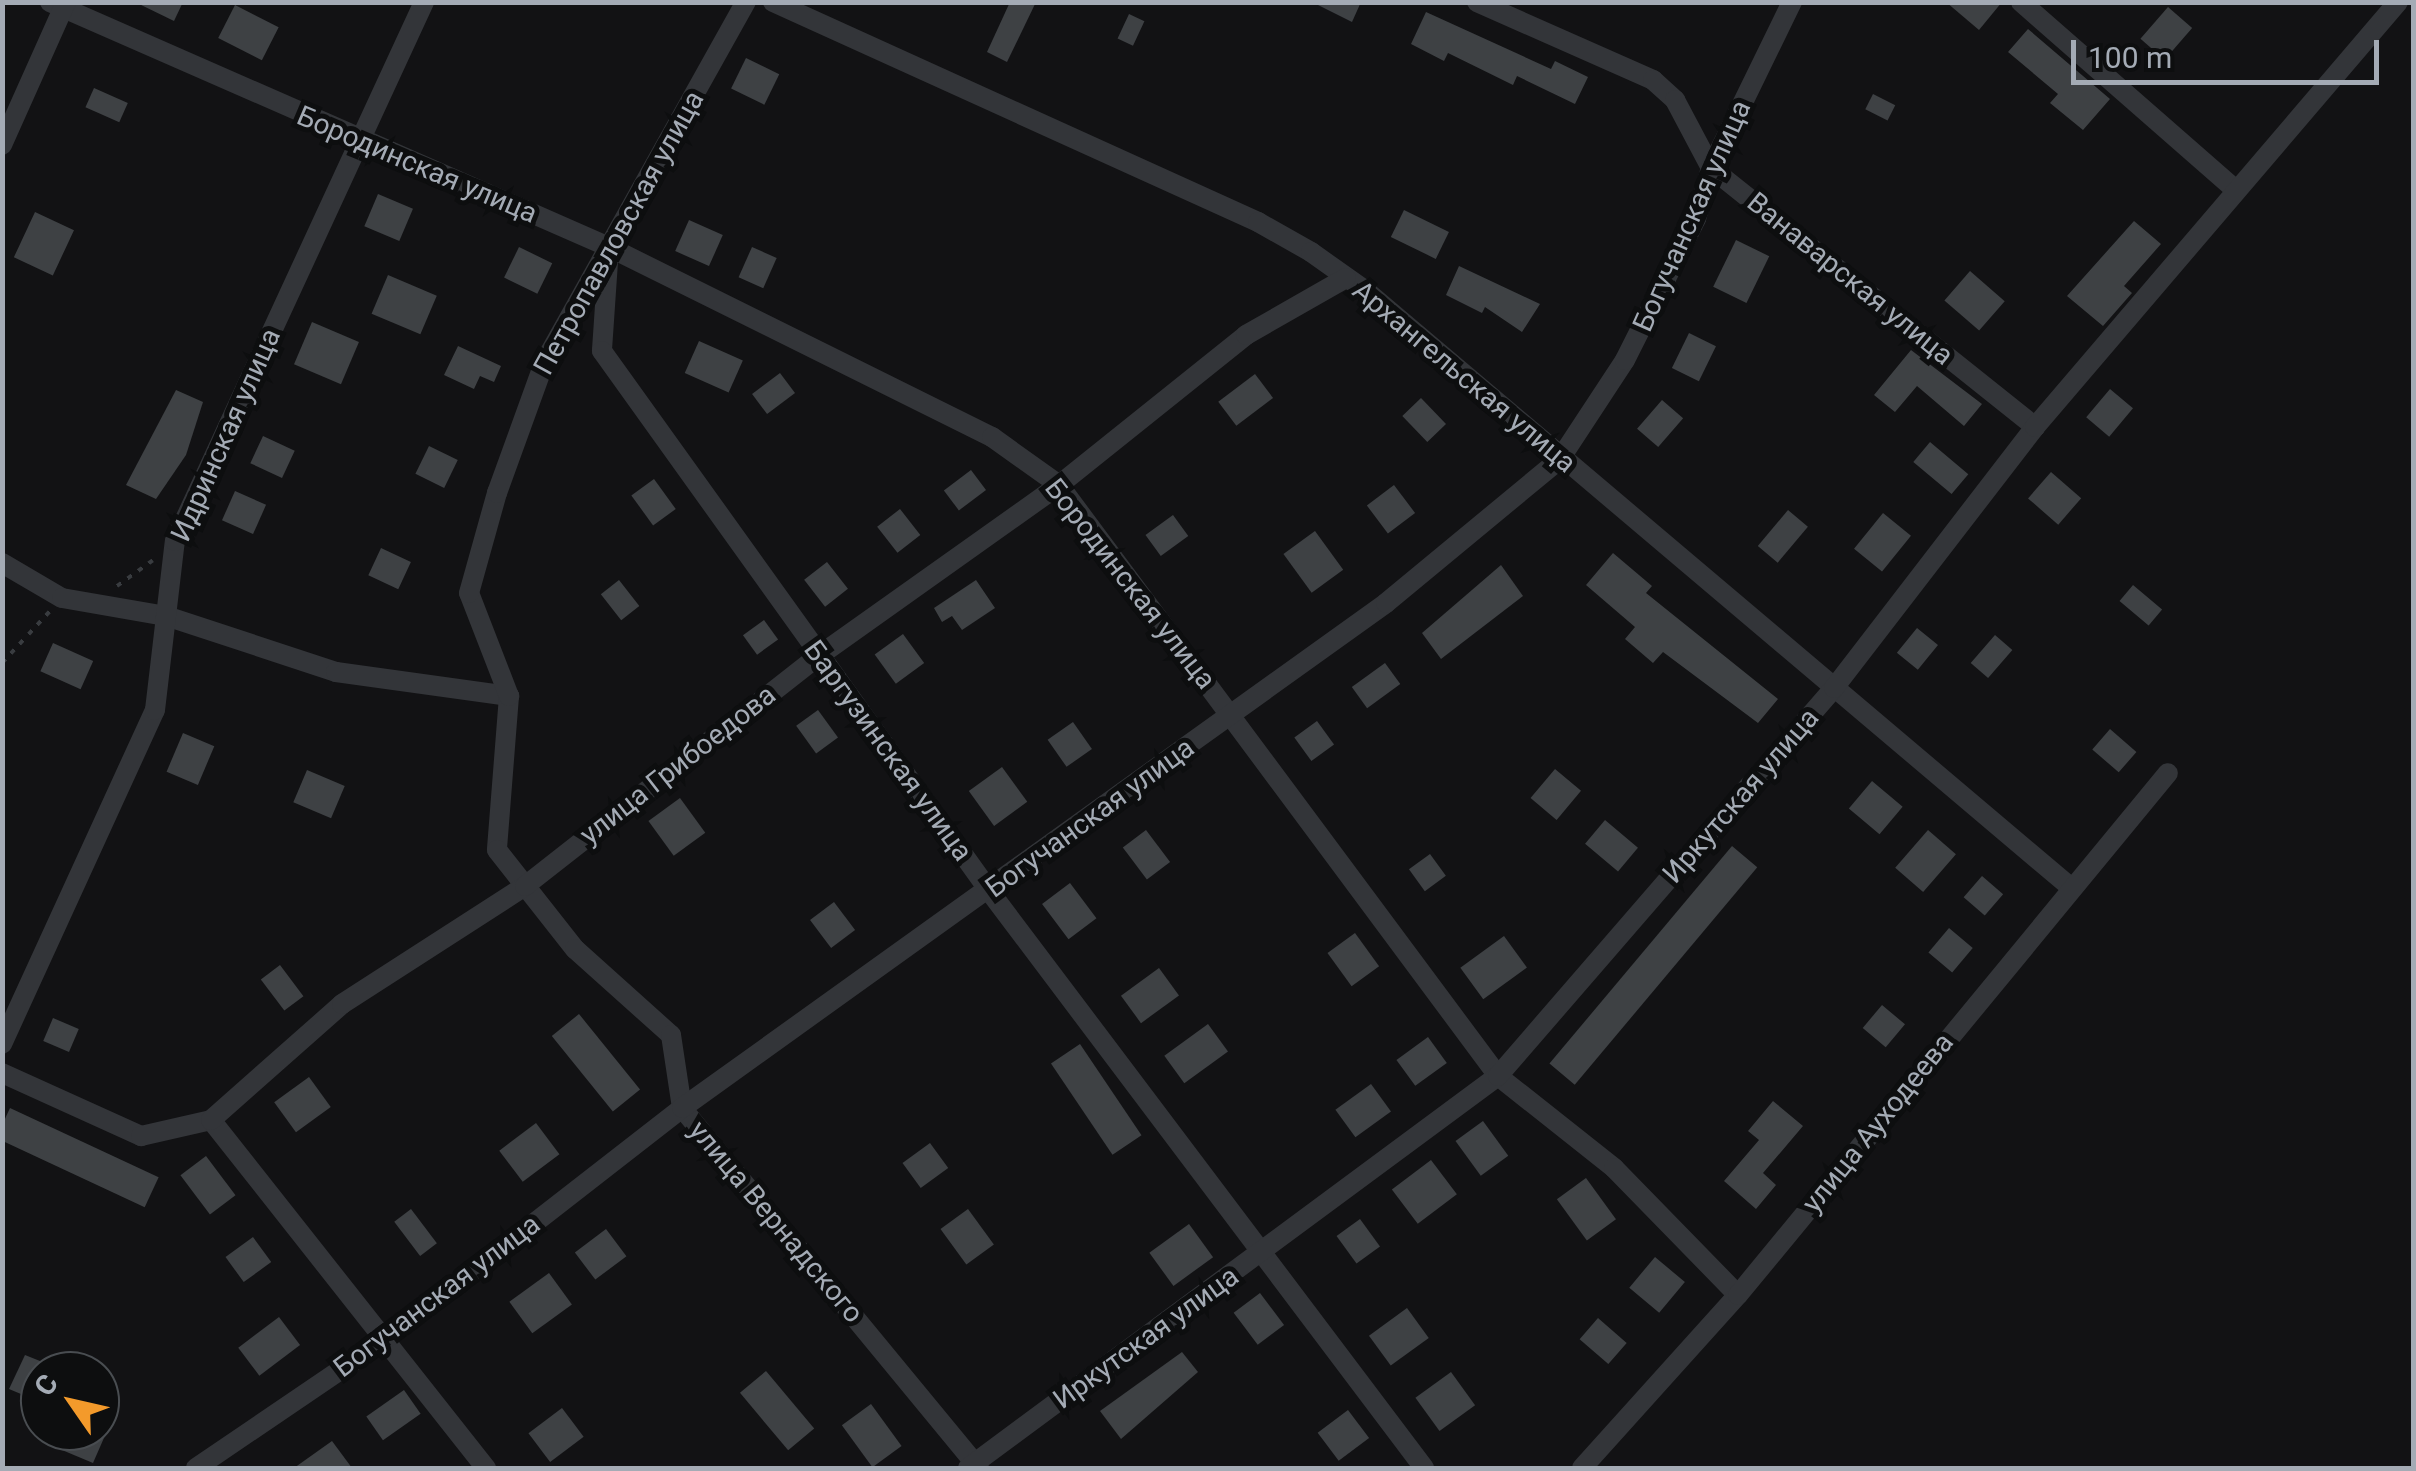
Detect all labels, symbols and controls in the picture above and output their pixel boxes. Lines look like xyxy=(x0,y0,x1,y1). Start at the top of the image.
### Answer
scale bar xyxy=(2076,20,2384,82)
text: 100 m xyxy=(2088,40,2172,75)
street label: Петропавловская улица xyxy=(527,85,711,381)
street label: Богучанская улица xyxy=(1626,95,1758,337)
street label: Бородинская улица xyxy=(292,99,542,231)
street label: Ванаварская улица xyxy=(1740,186,1960,372)
street label: Архангельская улица xyxy=(1346,274,1582,480)
street label: Идринская улица xyxy=(164,323,288,547)
street label: Бородинская улица xyxy=(1037,472,1223,696)
street label: Баргузинская улица xyxy=(797,634,979,868)
street label: улица Грибоедова xyxy=(574,678,782,852)
street label: Иркутская улица xyxy=(1656,702,1826,890)
street label: Богучанская улица xyxy=(979,731,1201,905)
street label: улица Ауходеева xyxy=(1795,1027,1961,1219)
street label: улица Вернадского xyxy=(682,1114,870,1330)
street label: Богучанская улица xyxy=(327,1208,547,1384)
street label: Иркутская улица xyxy=(1047,1260,1245,1416)
north arrow xyxy=(20,1351,120,1451)
text: С xyxy=(28,1368,65,1402)

